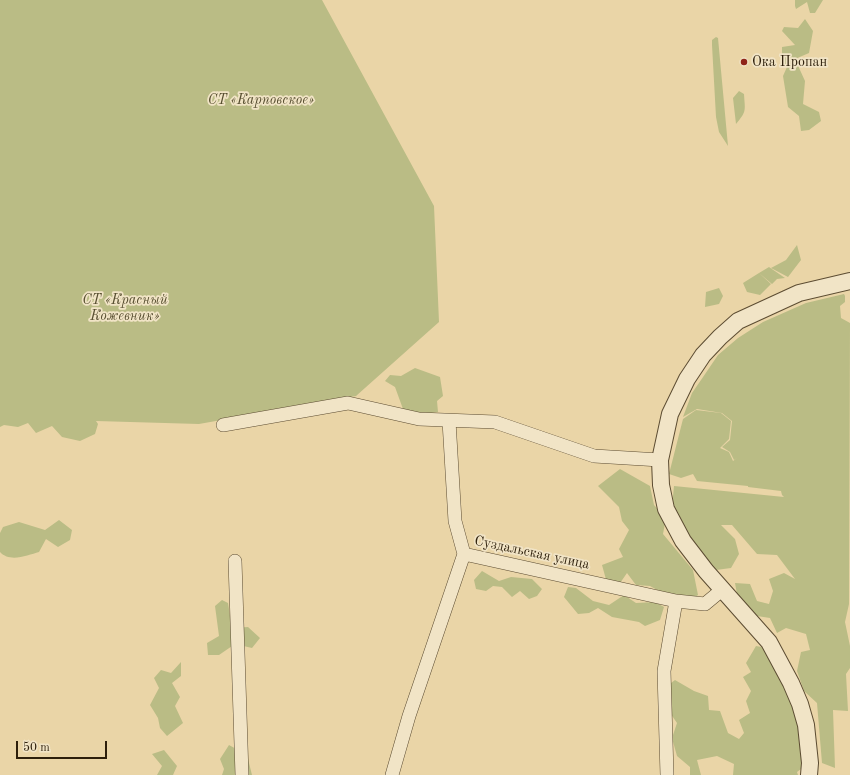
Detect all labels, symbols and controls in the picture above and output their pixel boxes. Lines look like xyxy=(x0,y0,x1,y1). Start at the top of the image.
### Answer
place label: Ока Пропан xyxy=(752,54,827,70)
marker: Ока Пропан xyxy=(739,57,749,67)
park label: СТ «Карповское» xyxy=(208,92,314,108)
park label: СТ «Красный Кожевник» xyxy=(82,292,168,324)
street label: Суздальская улица xyxy=(473,533,591,573)
scale bar xyxy=(18,733,109,759)
text: 50 m xyxy=(23,742,50,754)

